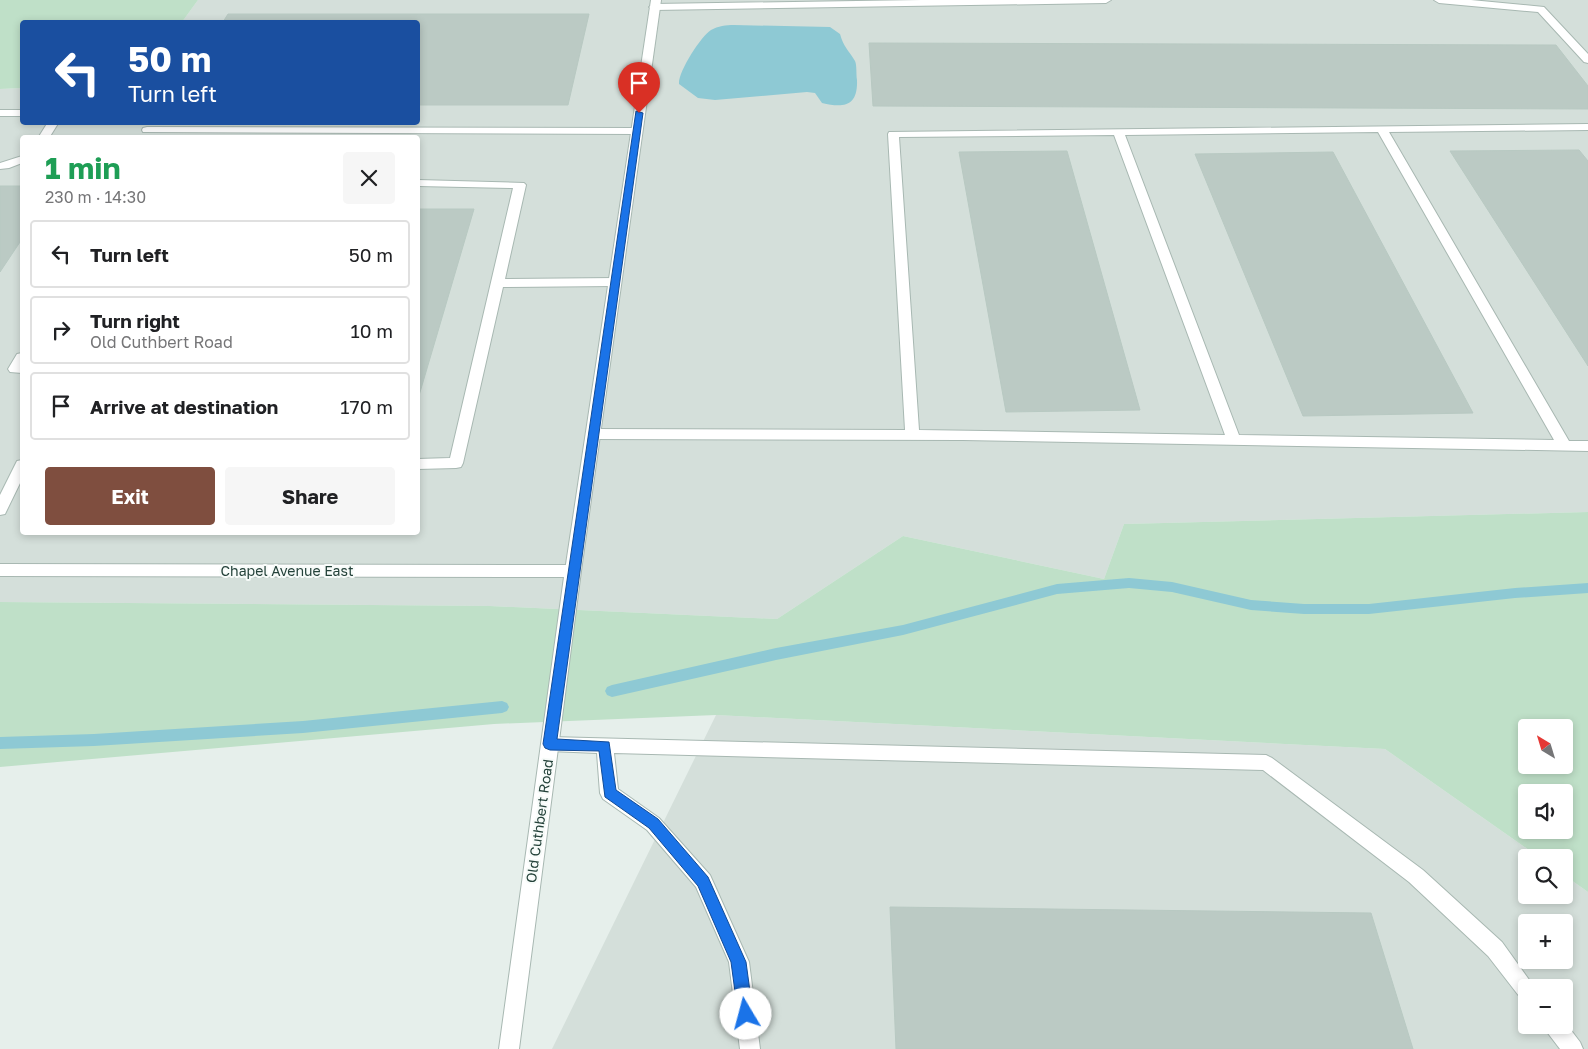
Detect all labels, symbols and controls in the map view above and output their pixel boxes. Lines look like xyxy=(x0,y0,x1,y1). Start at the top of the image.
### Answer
text: 50 m xyxy=(128,38,211,80)
icon: left xyxy=(45,40,110,105)
pin xyxy=(618,62,660,113)
icon: arrive xyxy=(625,69,653,97)
text: Turn left xyxy=(128,80,217,107)
text: 1 min xyxy=(45,150,121,186)
button: close xyxy=(343,152,395,204)
text: 230 m · 14:30 xyxy=(45,187,146,207)
icon: left xyxy=(47,240,75,268)
text: Turn left xyxy=(90,243,169,266)
text: 50 m xyxy=(349,243,393,266)
text: Turn right xyxy=(90,309,180,332)
icon: right xyxy=(47,316,75,344)
text: 10 m xyxy=(350,319,393,342)
text: Old Cuthbert Road xyxy=(90,332,233,352)
icon: arrive xyxy=(47,392,75,420)
text: Arrive at destination xyxy=(90,395,278,418)
text: 170 m xyxy=(340,395,393,418)
button: Exit xyxy=(45,467,215,525)
button: Share xyxy=(225,467,395,525)
street label: Chapel Avenue East xyxy=(221,562,354,579)
north arrow xyxy=(1518,719,1572,774)
map controls xyxy=(1518,719,1573,1034)
street label: Old Cuthbert Road xyxy=(522,758,556,884)
button: sound xyxy=(1518,784,1573,839)
button: search xyxy=(1518,849,1573,904)
button: + xyxy=(1518,914,1573,969)
button: − xyxy=(1518,979,1573,1034)
position arrow xyxy=(719,987,771,1039)

